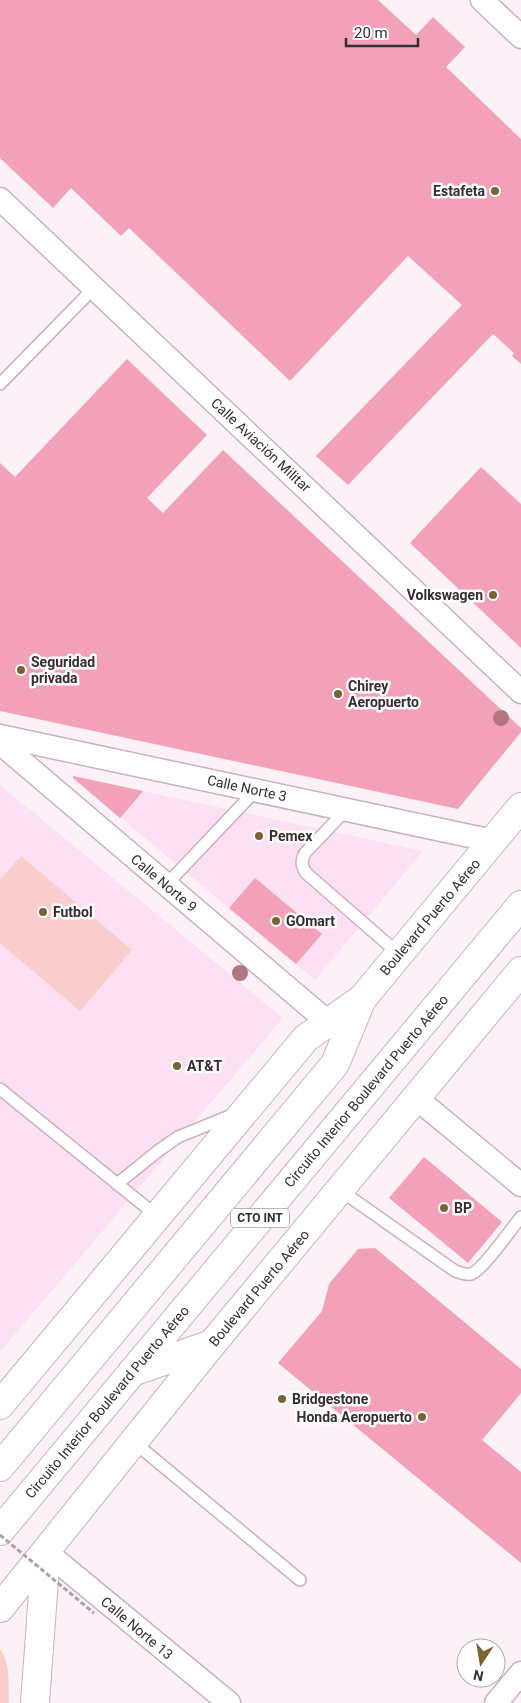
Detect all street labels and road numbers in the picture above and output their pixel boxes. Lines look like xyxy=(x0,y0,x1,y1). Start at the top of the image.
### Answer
street label: Calle Aviación Militar xyxy=(208,395,314,495)
street label: Calle Norte 3 xyxy=(206,772,288,804)
street label: Calle Norte 9 xyxy=(128,851,200,915)
street label: Boulevard Puerto Aéreo xyxy=(377,856,483,978)
street label: Circuito Interior Boulevard Puerto Aéreo xyxy=(281,991,451,1191)
road number: CTO INT xyxy=(231,1208,289,1228)
street label: Boulevard Puerto Aéreo xyxy=(206,1227,312,1349)
street label: Circuito Interior Boulevard Puerto Aéreo xyxy=(22,1302,192,1502)
street label: Calle Norte 13 xyxy=(98,1593,176,1663)

